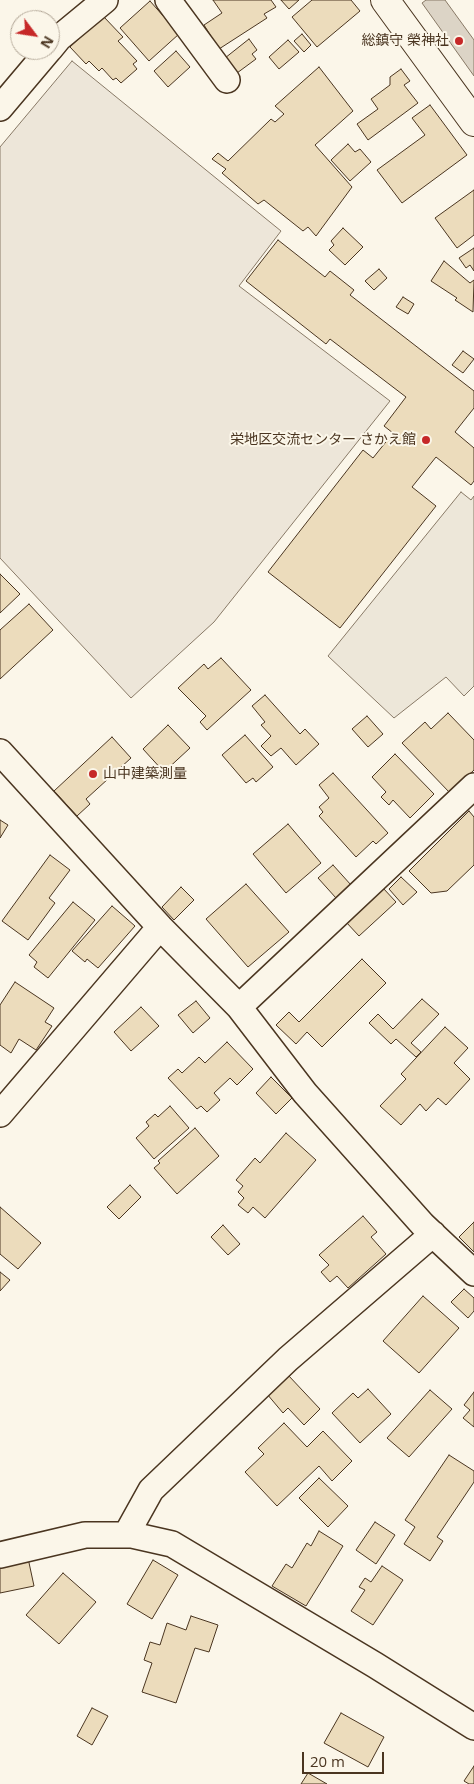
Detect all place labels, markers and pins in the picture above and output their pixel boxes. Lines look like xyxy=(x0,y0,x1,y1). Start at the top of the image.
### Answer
place label: 総鎮守 榮神社 xyxy=(361,33,449,49)
marker: 総鎮守 榮神社 xyxy=(453,35,465,47)
place label: 栄地区交流センター さかえ館 xyxy=(230,432,416,448)
marker: 栄地区交流センター さかえ館 xyxy=(420,434,432,446)
place label: 山中建築測量 xyxy=(103,766,187,782)
marker: 山中建築測量 xyxy=(87,768,99,780)

